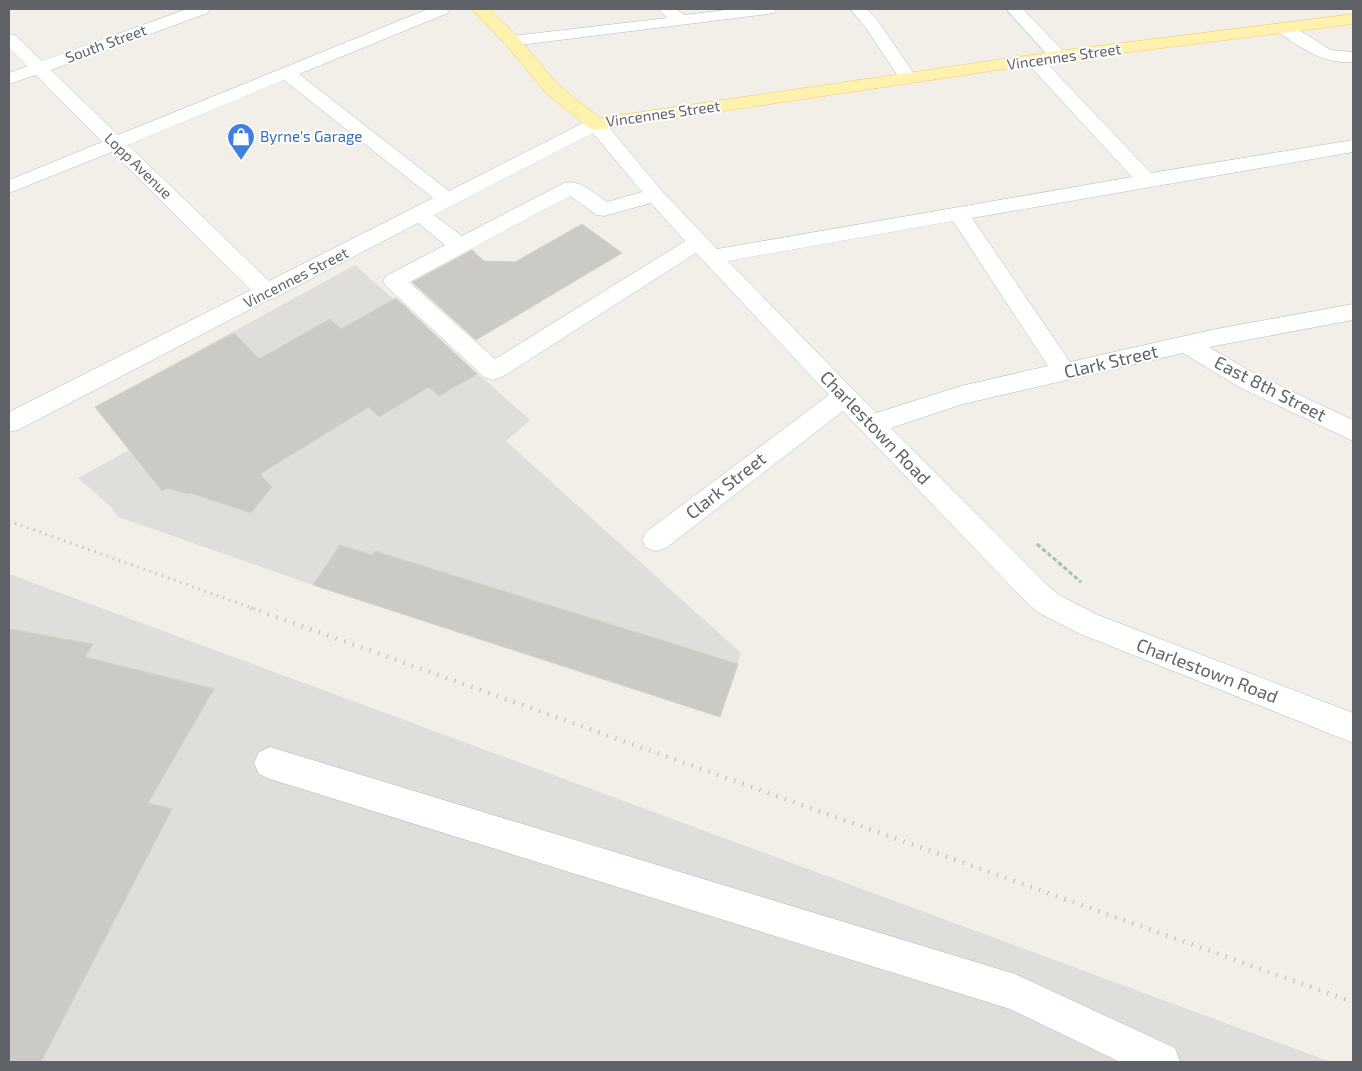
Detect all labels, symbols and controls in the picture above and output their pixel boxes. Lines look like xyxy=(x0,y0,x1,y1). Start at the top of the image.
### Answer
street label: South Street xyxy=(63,20,149,66)
street label: Vincennes Street xyxy=(1006,39,1122,73)
street label: Vincennes Street xyxy=(605,96,721,130)
shop icon: Byrne's Garage xyxy=(226,122,256,161)
place label: Byrne's Garage xyxy=(260,127,362,145)
street label: Lopp Avenue xyxy=(101,129,176,202)
street label: Vincennes Street xyxy=(240,243,351,311)
street label: Clark Street xyxy=(1062,340,1160,383)
street label: East 8th Street xyxy=(1211,351,1330,426)
street label: Charlestown Road xyxy=(816,366,936,489)
street label: Clark Street xyxy=(681,447,770,523)
street label: Charlestown Road xyxy=(1134,633,1281,707)

